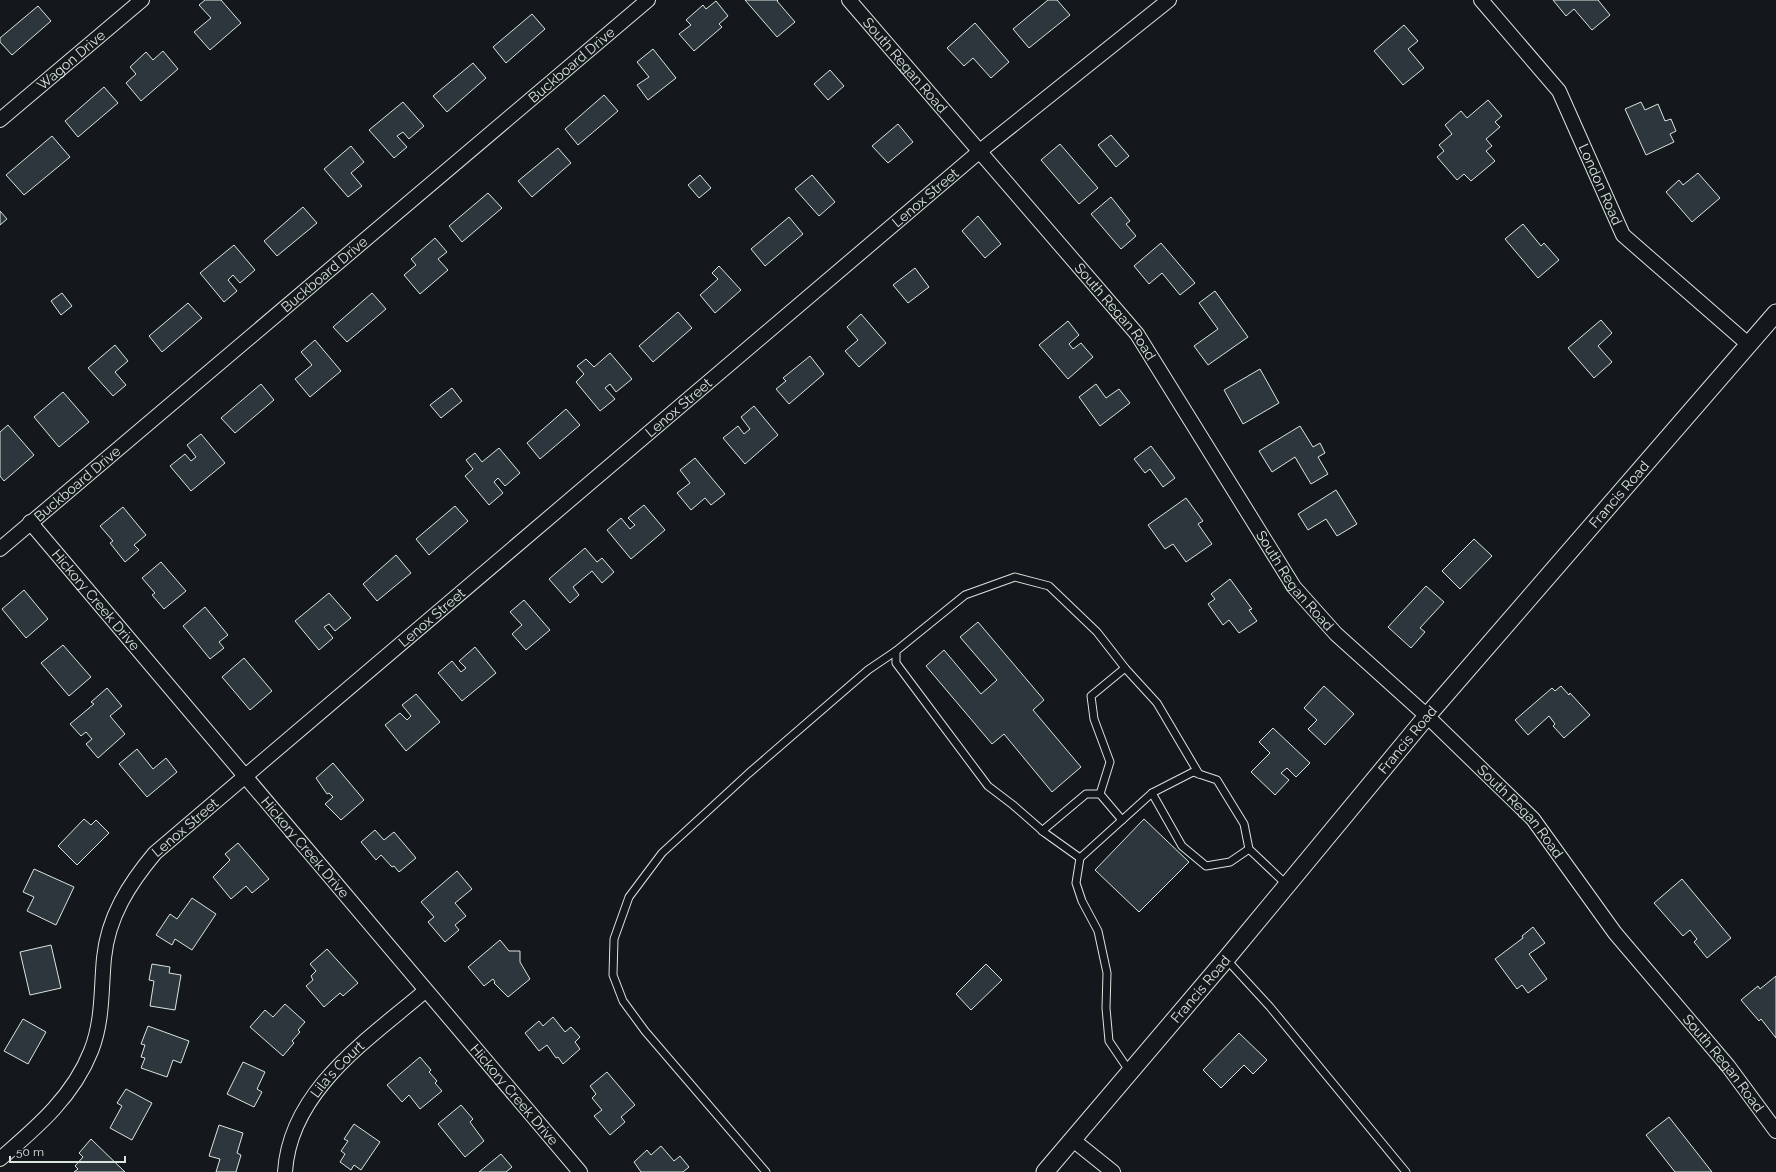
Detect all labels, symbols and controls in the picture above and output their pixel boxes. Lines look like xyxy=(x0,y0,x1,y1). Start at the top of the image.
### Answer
street label: South Regan Road xyxy=(860,14,951,116)
street label: Buckboard Drive xyxy=(525,24,618,106)
street label: Wagon Drive xyxy=(34,27,108,93)
street label: London Road xyxy=(1576,141,1625,227)
street label: Lenox Street xyxy=(889,165,962,230)
street label: Buckboard Drive xyxy=(278,233,371,315)
street label: South Regan Road xyxy=(1071,260,1159,363)
street label: Lenox Street xyxy=(642,375,715,440)
street label: Buckboard Drive xyxy=(31,443,123,525)
street label: Francis Road xyxy=(1586,458,1652,531)
street label: South Regan Road xyxy=(1253,528,1337,634)
street label: Hickory Creek Drive xyxy=(49,546,143,654)
street label: Lenox Street xyxy=(395,585,468,650)
street label: Francis Road xyxy=(1375,703,1440,777)
street label: South Regan Road xyxy=(1474,761,1566,861)
street label: Hickory Creek Drive xyxy=(258,793,352,901)
street label: Lenox Street xyxy=(149,795,222,860)
street label: Francis Road xyxy=(1167,952,1233,1026)
street label: South Regan Road xyxy=(1680,1011,1767,1115)
street label: Lila's Court xyxy=(307,1038,367,1101)
street label: Hickory Creek Drive xyxy=(467,1041,562,1148)
scale bar xyxy=(10,1138,125,1164)
text: 50 m xyxy=(16,1145,44,1159)

